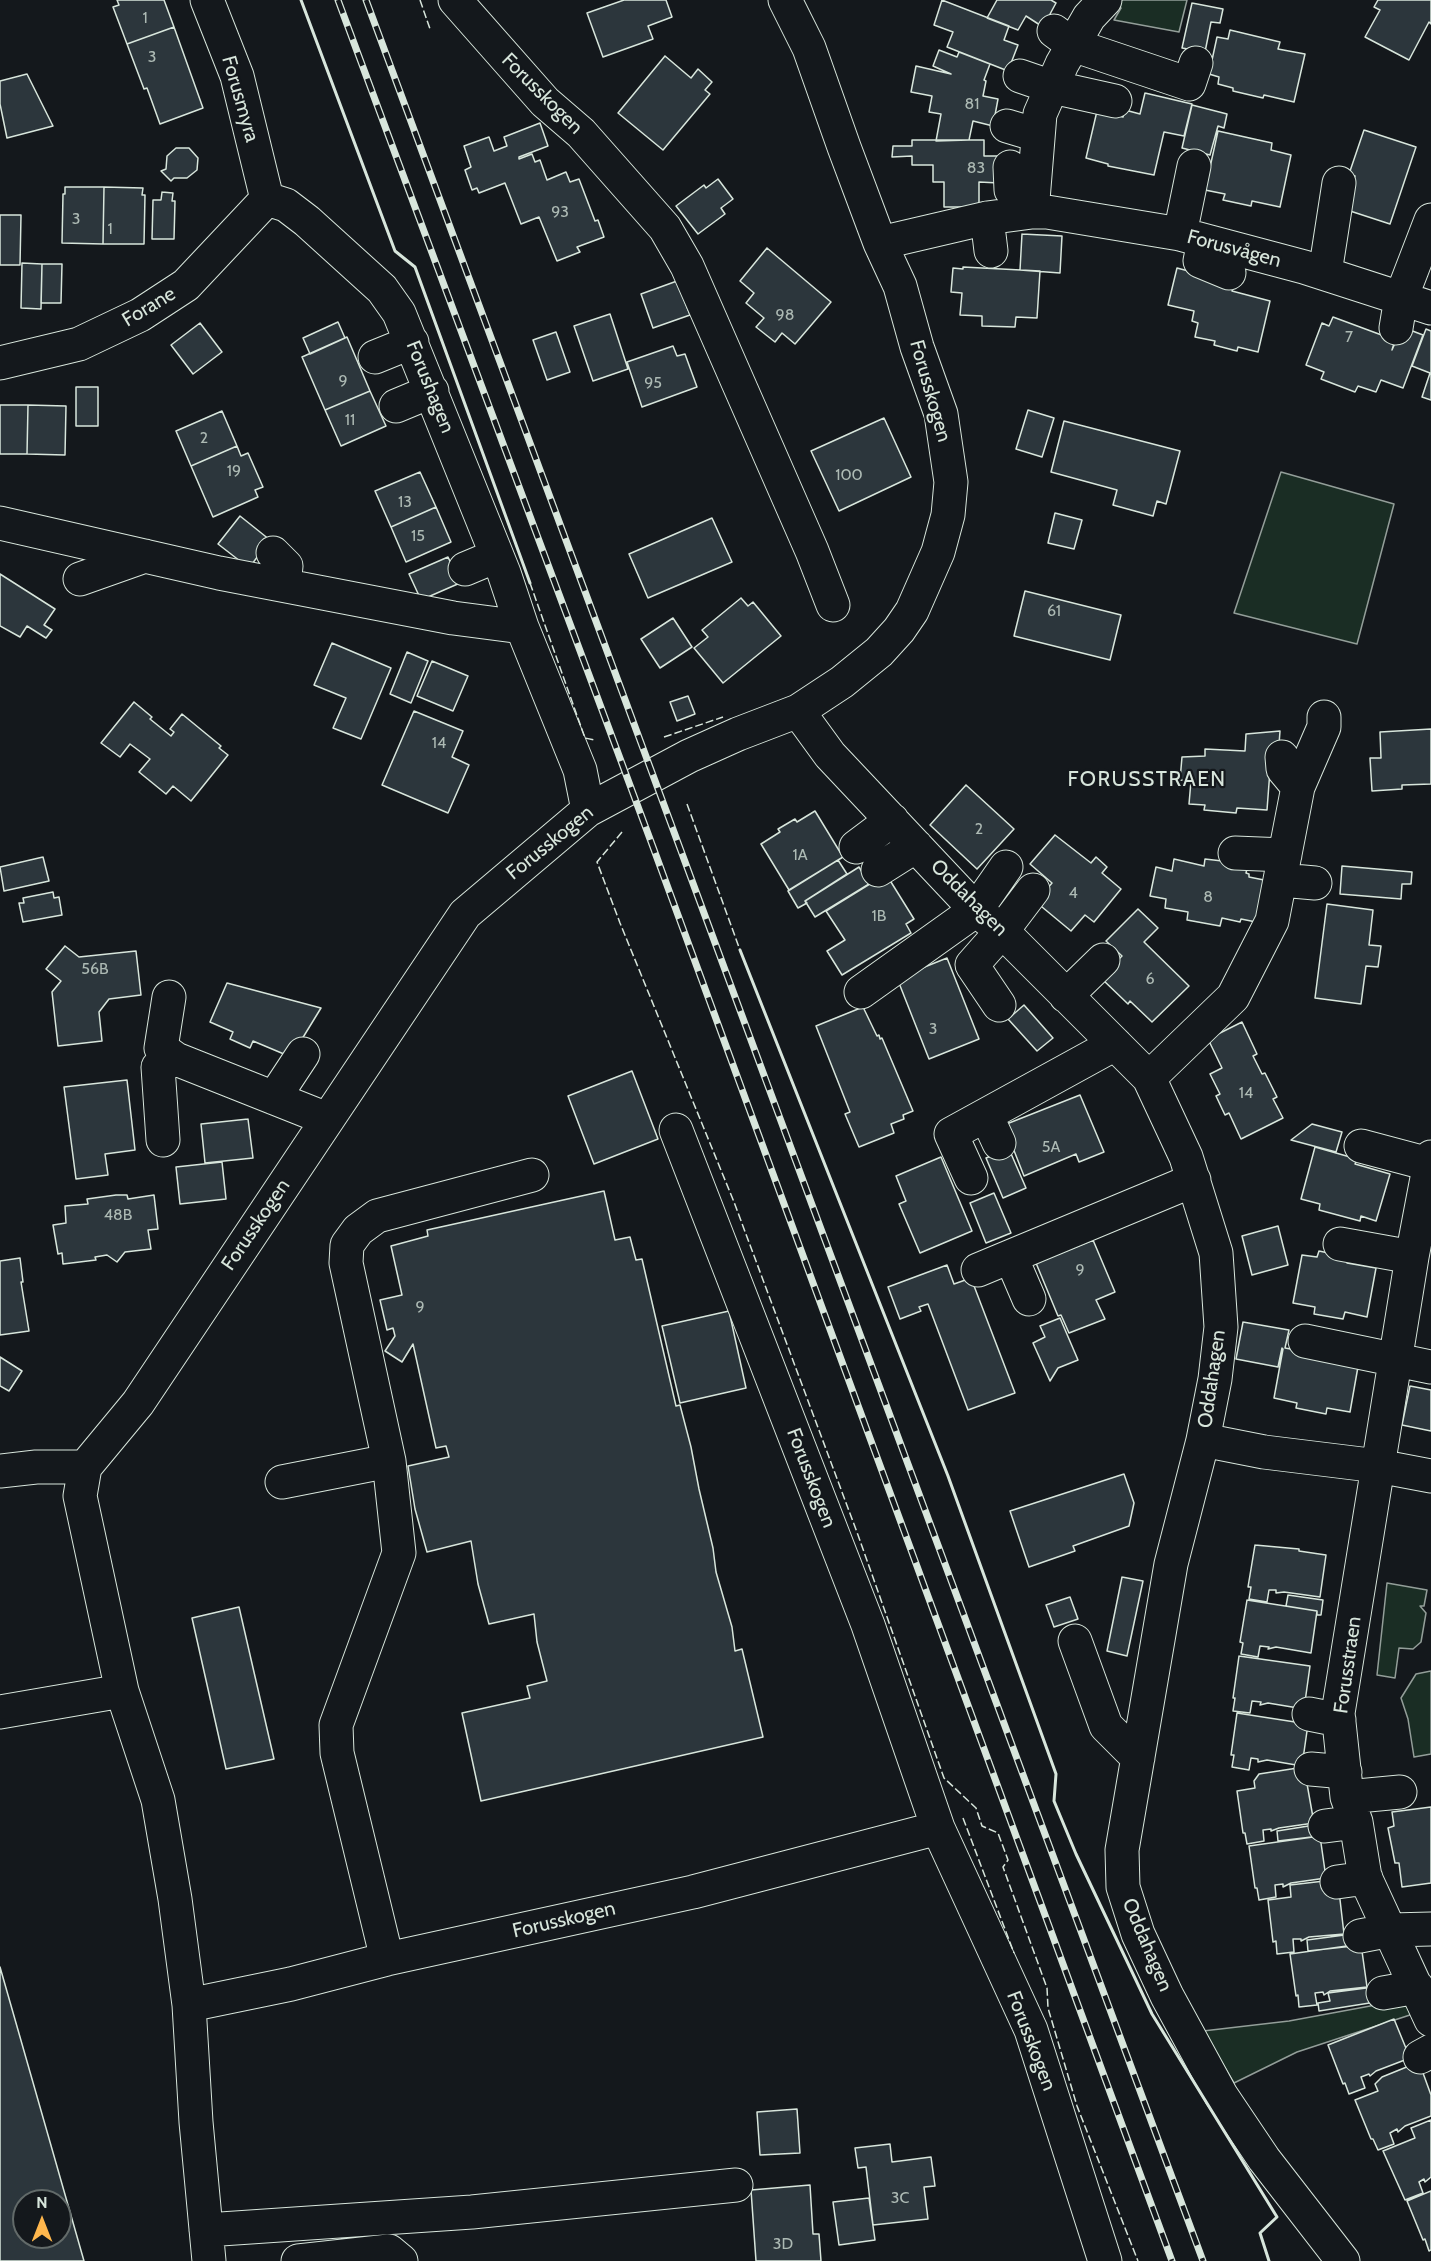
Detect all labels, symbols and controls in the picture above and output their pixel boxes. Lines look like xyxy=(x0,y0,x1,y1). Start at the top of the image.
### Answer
house number: 1 xyxy=(142,8,148,28)
house number: 3 xyxy=(148,47,156,67)
street label: Forusskogen xyxy=(496,48,588,140)
street label: Forusmyra xyxy=(216,53,264,145)
house number: 81 xyxy=(965,94,979,114)
house number: 83 xyxy=(967,158,985,178)
house number: 93 xyxy=(551,202,569,222)
house number: 3 xyxy=(72,209,80,229)
house number: 1 xyxy=(107,219,113,239)
street label: Forusvågen xyxy=(1184,225,1284,273)
street label: Forane xyxy=(118,282,180,332)
house number: 98 xyxy=(776,305,794,325)
house number: 7 xyxy=(1345,327,1353,347)
street label: Forushagen xyxy=(401,337,459,437)
street label: Forusskogen xyxy=(904,337,956,445)
house number: 9 xyxy=(338,371,348,391)
house number: 95 xyxy=(644,373,662,393)
house number: 11 xyxy=(345,410,355,430)
house number: 2 xyxy=(200,428,208,448)
house number: 19 xyxy=(227,461,241,481)
house number: 100 xyxy=(835,465,863,485)
house number: 13 xyxy=(398,492,412,512)
house number: 15 xyxy=(411,526,425,546)
house number: 61 xyxy=(1047,601,1061,621)
house number: 14 xyxy=(432,733,446,753)
district label: FORUSSTRAEN xyxy=(1067,767,1227,793)
street label: Forusskogen xyxy=(502,801,598,885)
house number: 2 xyxy=(975,819,983,839)
house number: 1A xyxy=(792,845,808,865)
street label: Oddahagen xyxy=(926,855,1012,941)
house number: 4 xyxy=(1068,883,1078,903)
house number: 8 xyxy=(1203,887,1213,907)
house number: 1B xyxy=(872,906,886,926)
house number: 56B xyxy=(81,959,109,979)
house number: 6 xyxy=(1145,969,1155,989)
house number: 3 xyxy=(929,1019,937,1039)
house number: 14 xyxy=(1239,1083,1253,1103)
house number: 5A xyxy=(1042,1137,1060,1157)
street label: Forusskogen xyxy=(217,1175,295,1275)
house number: 48B xyxy=(104,1205,132,1225)
house number: 9 xyxy=(1075,1260,1085,1280)
house number: 9 xyxy=(415,1297,425,1317)
street label: Oddahagen xyxy=(1193,1328,1231,1430)
street label: Forusskogen xyxy=(781,1425,841,1531)
street label: Forusstraen xyxy=(1329,1615,1367,1715)
street label: Oddahagen xyxy=(1117,1895,1177,1995)
street label: Forusskogen xyxy=(510,1897,618,1943)
street label: Forusskogen xyxy=(1001,1988,1061,2094)
house number: 3C xyxy=(891,2188,909,2208)
north arrow xyxy=(12,2189,72,2249)
text: N xyxy=(36,2193,48,2212)
house number: 3D xyxy=(773,2234,793,2254)

